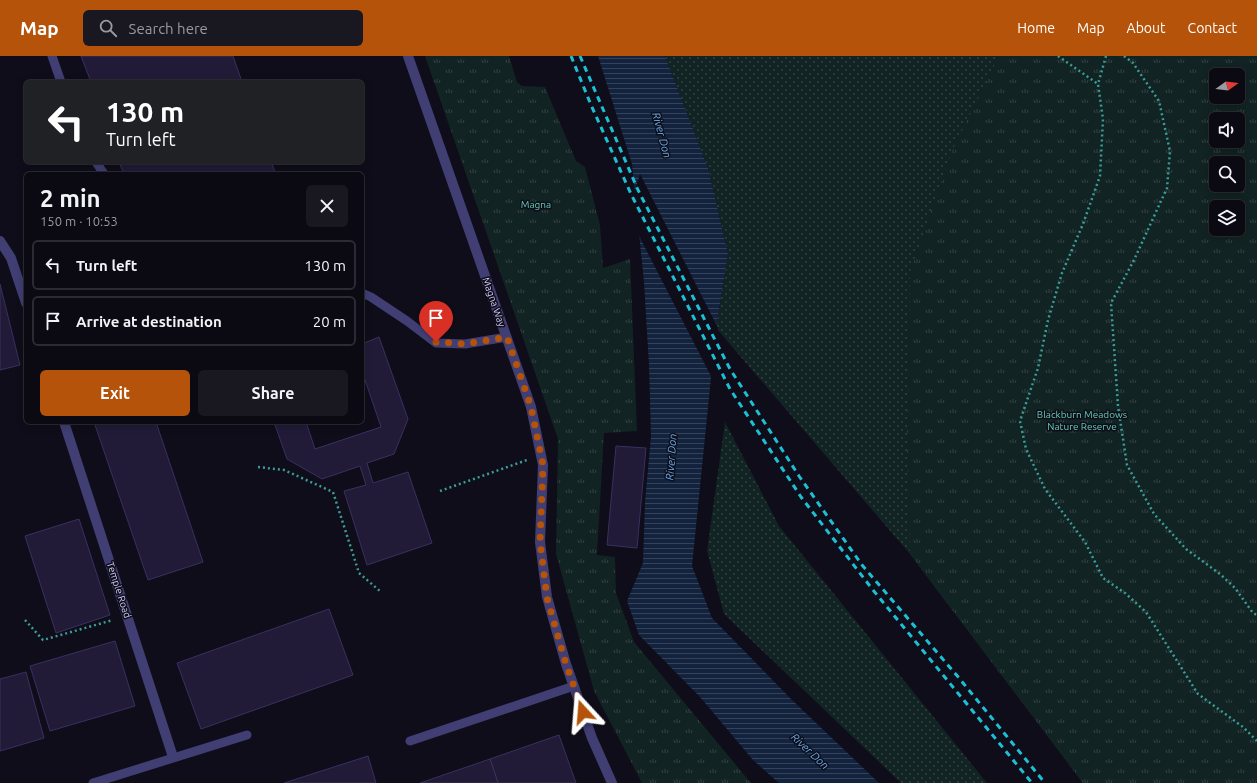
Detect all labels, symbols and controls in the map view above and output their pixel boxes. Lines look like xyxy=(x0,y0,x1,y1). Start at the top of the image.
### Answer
search box xyxy=(83,10,363,46)
text: Map xyxy=(20,17,59,39)
icon: search xyxy=(97,17,119,39)
text: Search here xyxy=(129,20,208,37)
text: Home xyxy=(1017,20,1055,36)
text: Map xyxy=(1077,20,1105,36)
text: About xyxy=(1127,20,1166,36)
text: Contact xyxy=(1188,20,1237,36)
north arrow xyxy=(1209,68,1245,104)
map controls xyxy=(1209,68,1245,236)
icon: left xyxy=(40,96,92,148)
text: 130 m xyxy=(106,96,184,127)
water label: River Don xyxy=(650,111,674,159)
button: sound xyxy=(1209,112,1245,148)
text: Turn left xyxy=(106,129,176,149)
button: search xyxy=(1209,156,1245,192)
text: 2 min xyxy=(40,185,101,212)
button: close xyxy=(306,185,348,227)
park label: Magna xyxy=(521,199,551,210)
button: layers xyxy=(1209,200,1245,236)
text: 150 m · 10:53 xyxy=(40,214,118,228)
icon: left xyxy=(42,254,64,276)
text: Turn left xyxy=(76,257,137,274)
text: 130 m xyxy=(304,257,346,274)
street label: Magna Way xyxy=(480,276,508,328)
pin xyxy=(419,301,453,342)
icon: arrive xyxy=(425,307,447,329)
icon: arrive xyxy=(42,310,64,332)
text: Arrive at destination xyxy=(76,313,222,330)
text: 20 m xyxy=(313,313,346,330)
button: Exit xyxy=(40,370,190,416)
button: Share xyxy=(198,370,348,416)
park label: Blackburn Meadows Nature Reserve xyxy=(1037,409,1127,432)
water label: River Don xyxy=(663,433,679,481)
street label: Temple Road xyxy=(105,560,133,620)
position arrow xyxy=(562,691,604,733)
water label: River Don xyxy=(789,731,831,771)

